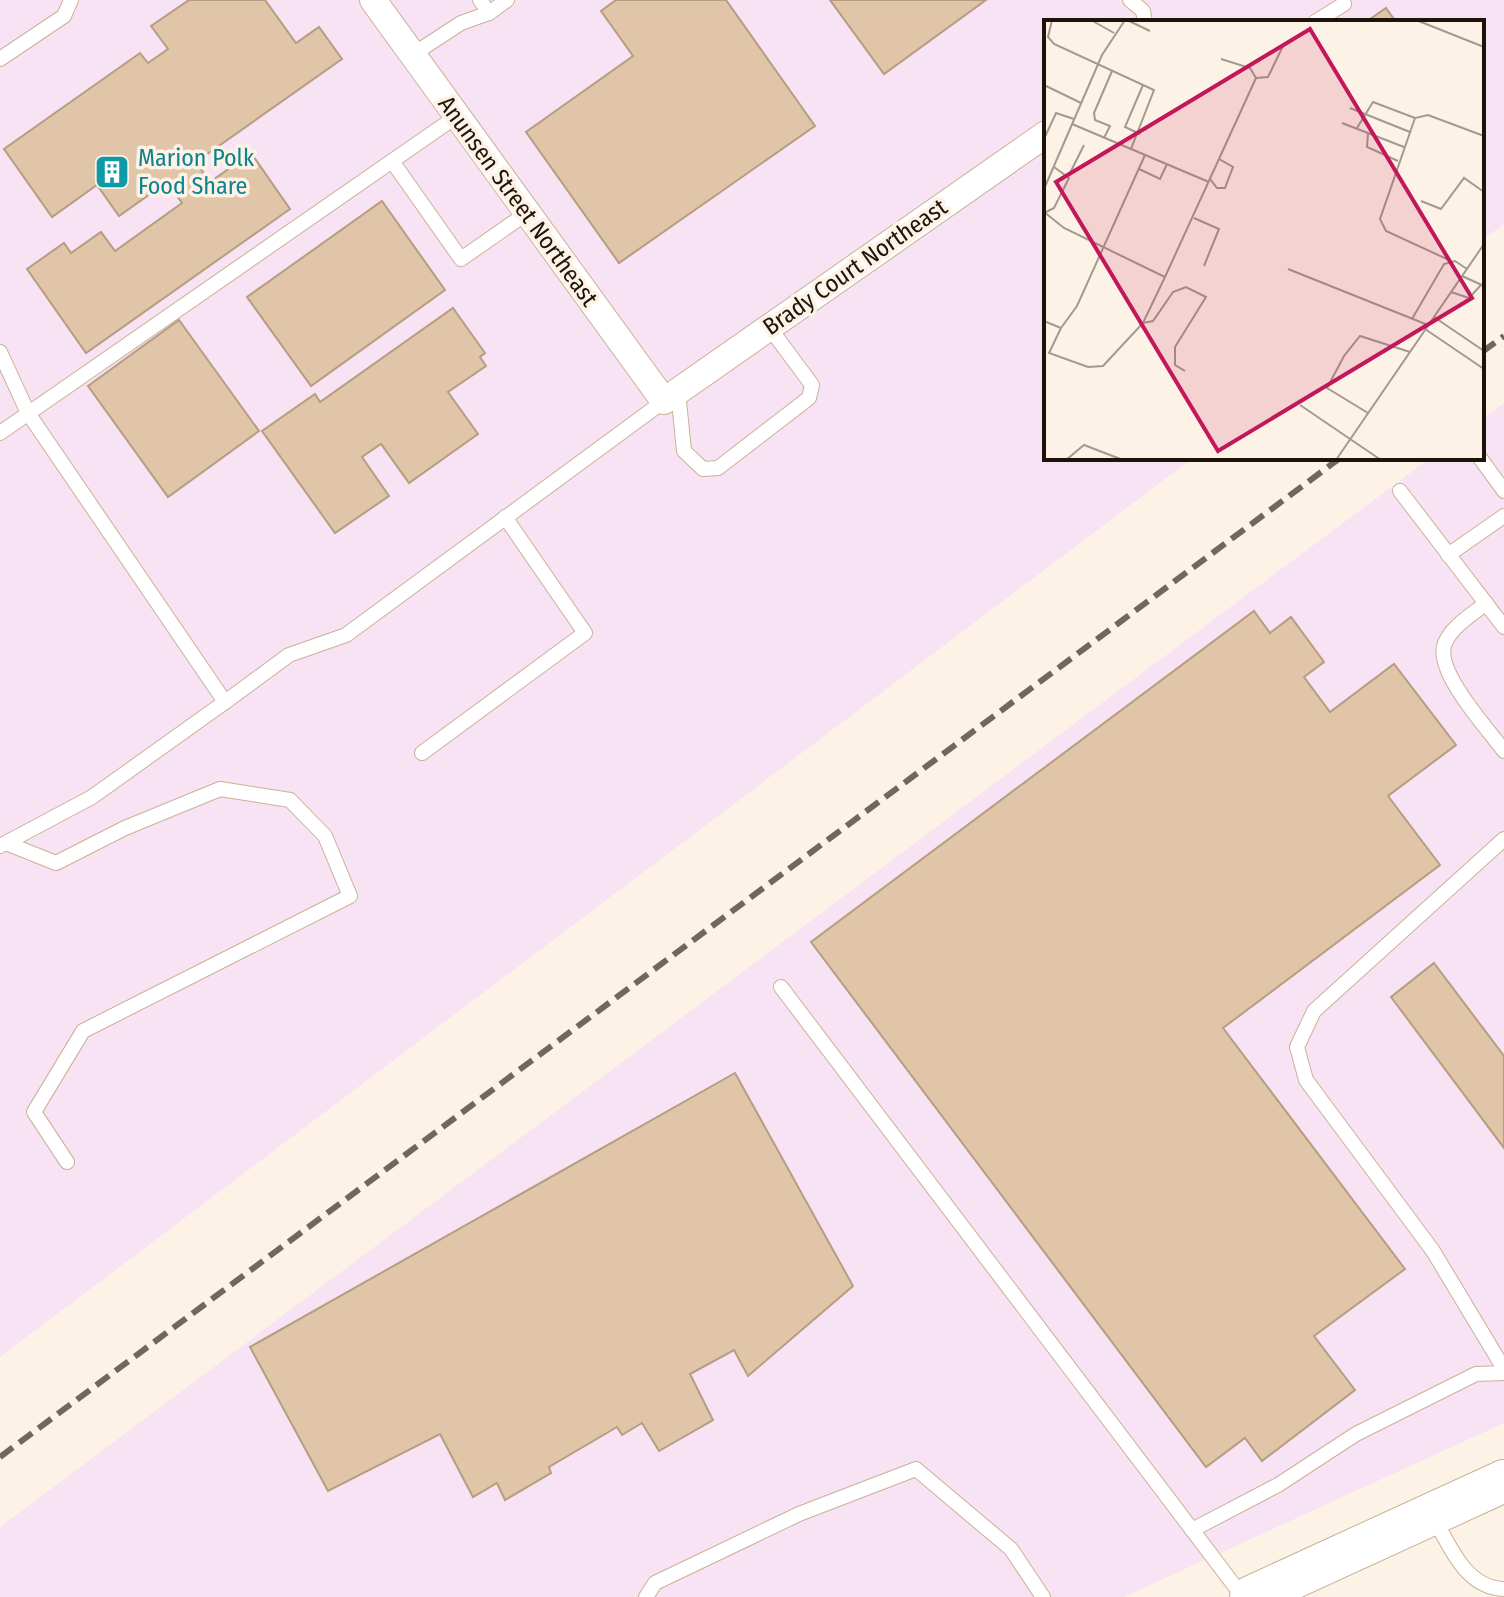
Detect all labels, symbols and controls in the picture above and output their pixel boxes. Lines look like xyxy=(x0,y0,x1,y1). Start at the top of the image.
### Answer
inset map xyxy=(1044,20,1484,460)
street label: Anunsen Street Northeast xyxy=(432,90,604,312)
place label: Marion Polk Food Share xyxy=(138,144,255,200)
building icon: Marion Polk Food Share xyxy=(93,153,131,191)
street label: Brady Court Northeast xyxy=(758,193,952,341)

